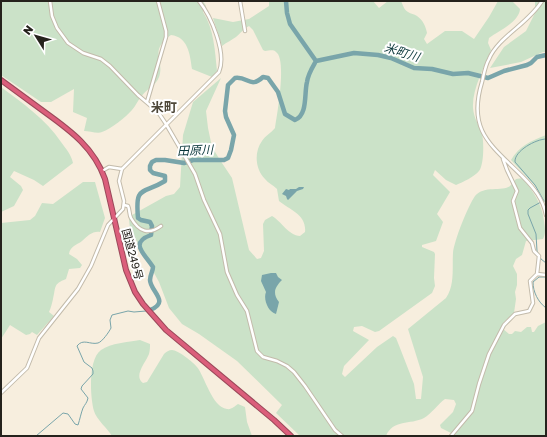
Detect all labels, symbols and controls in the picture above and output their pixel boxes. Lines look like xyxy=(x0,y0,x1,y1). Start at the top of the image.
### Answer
north arrow xyxy=(16,16,56,56)
text: N xyxy=(20,22,35,37)
water label: 米町川 xyxy=(383,40,423,65)
district label: 米町 xyxy=(151,99,177,115)
water label: 田原川 xyxy=(177,142,215,158)
street label: 国道249号 xyxy=(120,227,146,281)

